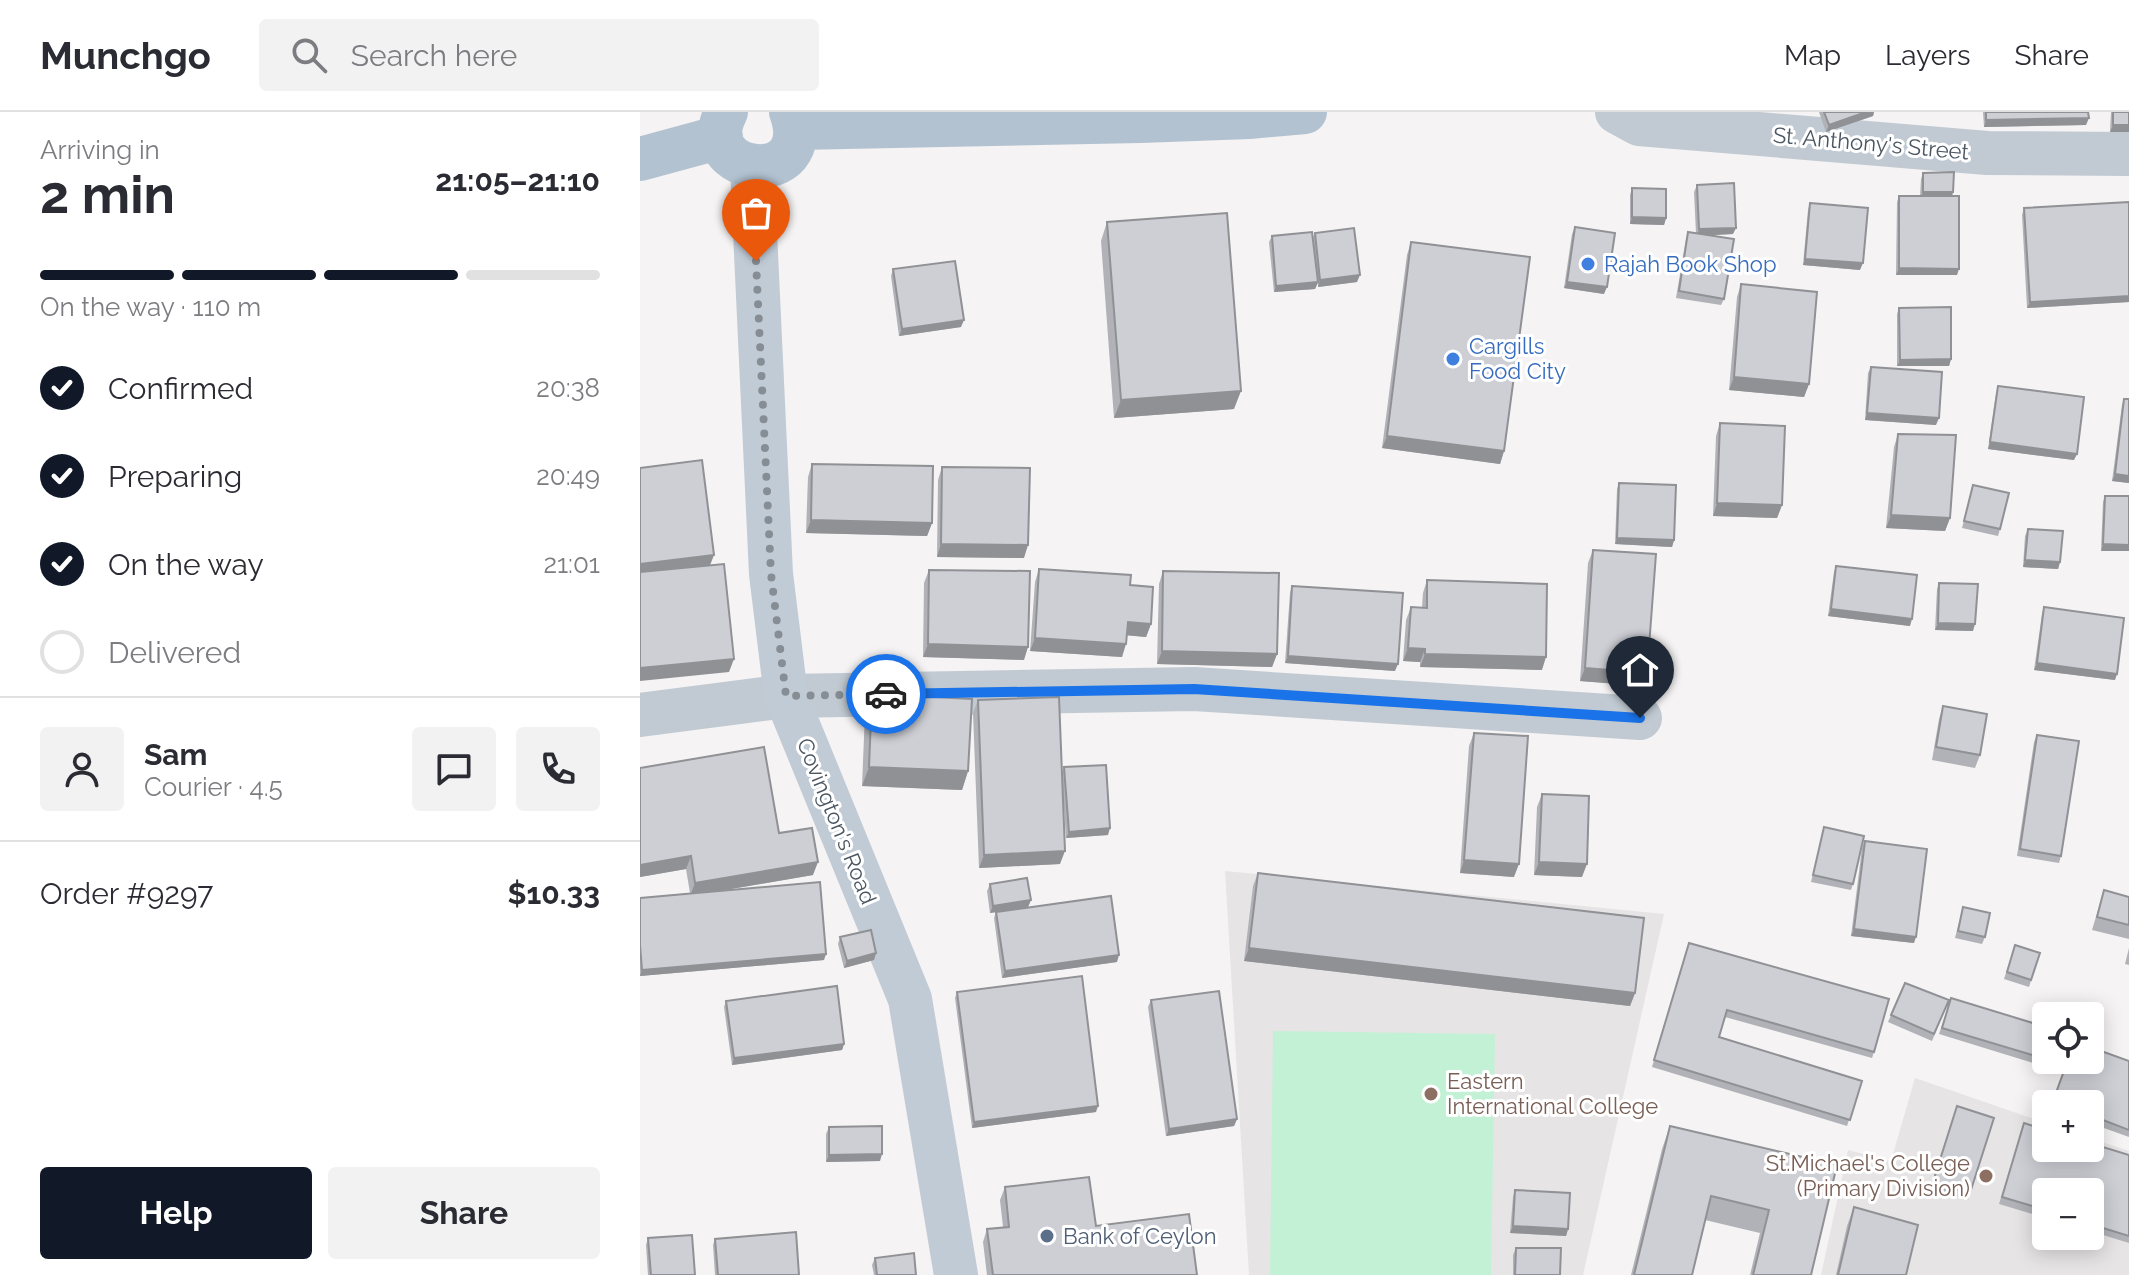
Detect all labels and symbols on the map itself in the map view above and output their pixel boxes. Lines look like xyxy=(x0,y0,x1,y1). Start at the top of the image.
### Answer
street label: St. Anthony's Street xyxy=(1772,121,1971,165)
pin xyxy=(722,179,790,261)
place label: Rajah Book Shop xyxy=(1604,251,1777,277)
marker: Rajah Book Shop xyxy=(1579,255,1597,273)
place label: Cargills Food City xyxy=(1469,333,1566,384)
marker: Cargills Food City xyxy=(1444,350,1462,368)
pin xyxy=(1606,636,1674,718)
courier xyxy=(846,654,926,734)
street label: Covington's Road xyxy=(792,734,882,908)
place label: Eastern International College xyxy=(1447,1068,1658,1119)
marker: Eastern International College xyxy=(1422,1085,1440,1103)
place label: St.Michael's College (Primary Division) xyxy=(1766,1150,1970,1201)
marker: St.Michael's College (Primary Division) xyxy=(1977,1167,1995,1185)
place label: Bank of Ceylon xyxy=(1063,1223,1217,1249)
marker: Bank of Ceylon xyxy=(1038,1227,1056,1245)

